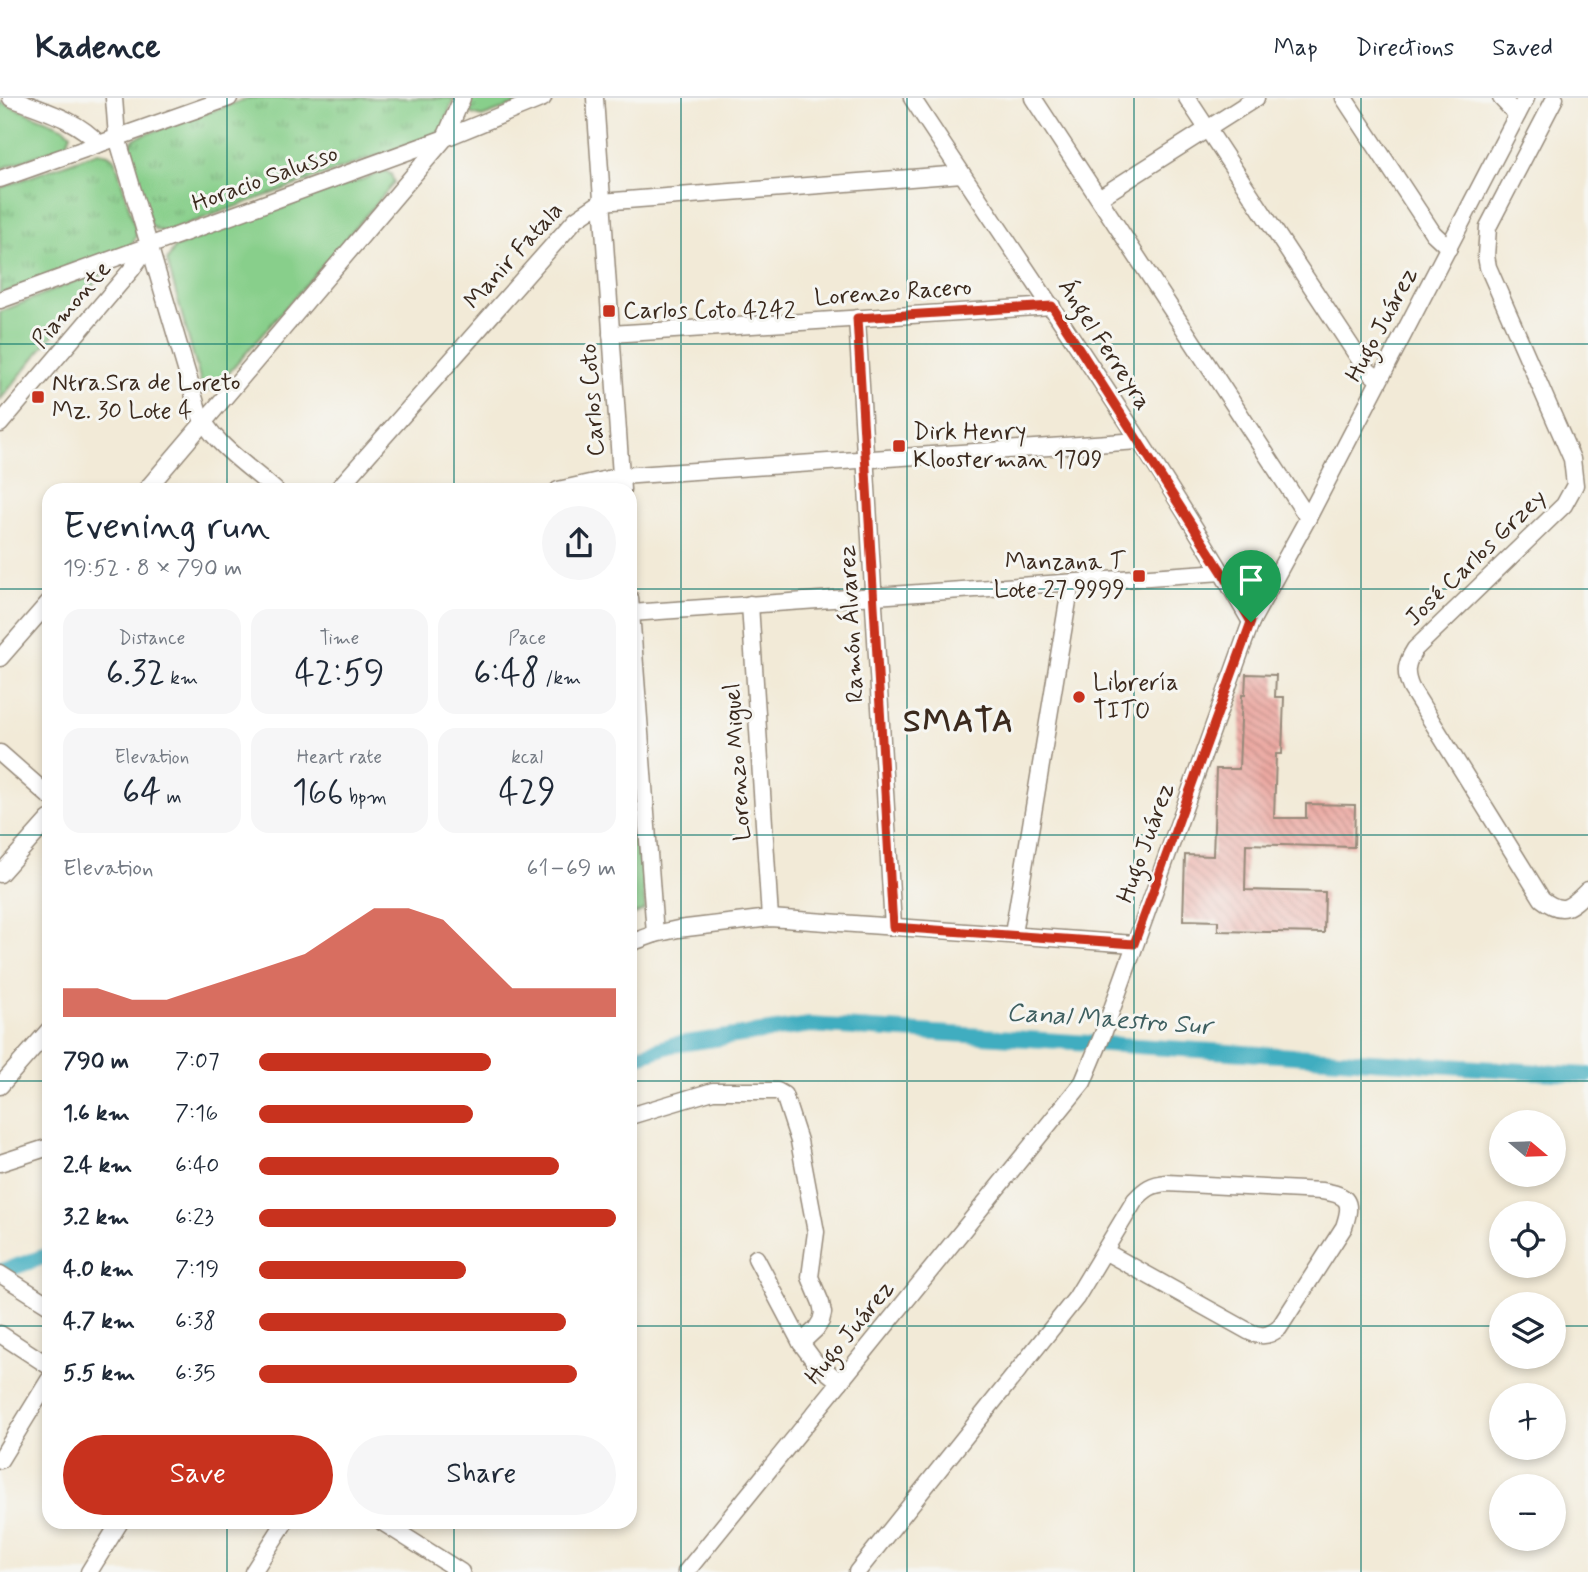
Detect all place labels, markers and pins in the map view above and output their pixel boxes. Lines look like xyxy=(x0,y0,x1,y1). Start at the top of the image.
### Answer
place label: Carlos Coto 4242 xyxy=(623,296,796,327)
marker: Carlos Coto 4242 xyxy=(601,303,617,319)
place label: Ntra.Sra de Loreto Mz. 30 Lote 4 xyxy=(52,368,241,427)
marker: Ntra.Sra de Loreto Mz. 30 Lote 4 xyxy=(30,389,46,405)
place label: Dirk Henry Kloosterman 1709 xyxy=(913,417,1102,476)
marker: Dirk Henry Kloosterman 1709 xyxy=(891,438,907,454)
place label: Manzana T Lote 27 9999 xyxy=(994,547,1126,606)
pin xyxy=(1221,550,1281,622)
marker: Manzana T Lote 27 9999 xyxy=(1131,568,1147,584)
place label: Librería TITO xyxy=(1093,668,1178,727)
marker: Librería TITO xyxy=(1071,689,1087,705)

